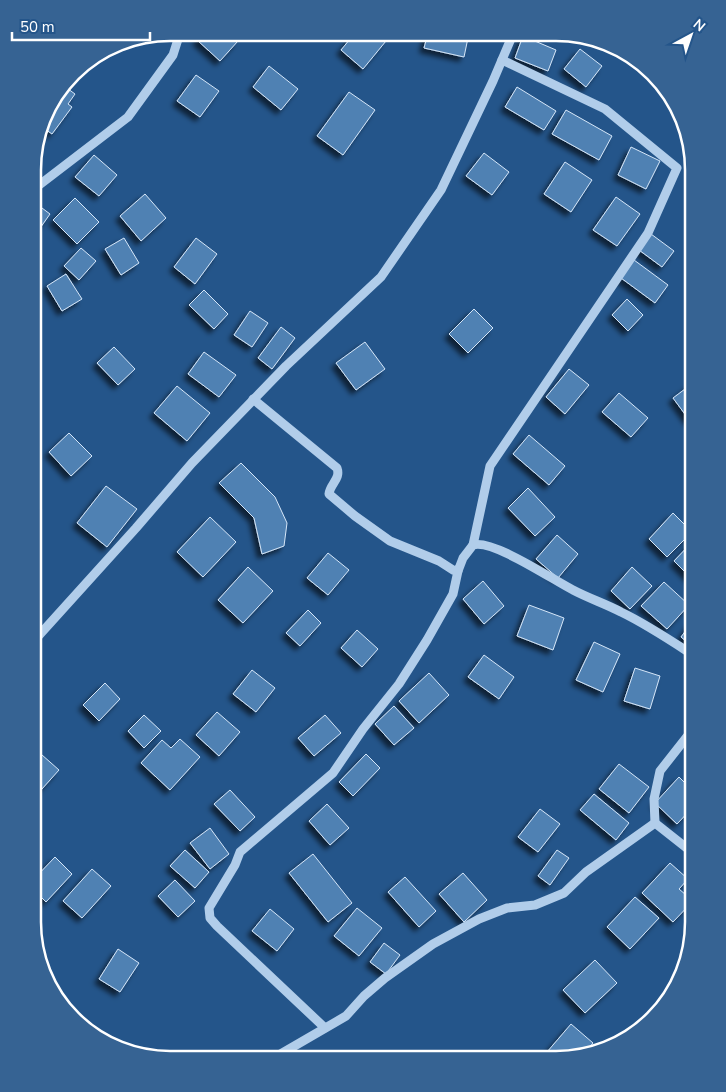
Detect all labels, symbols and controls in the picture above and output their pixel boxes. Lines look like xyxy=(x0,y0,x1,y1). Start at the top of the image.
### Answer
scale bar xyxy=(12,10,150,42)
north arrow xyxy=(666,10,716,60)
text: N xyxy=(689,15,709,36)
text: 50 m xyxy=(20,17,55,37)

